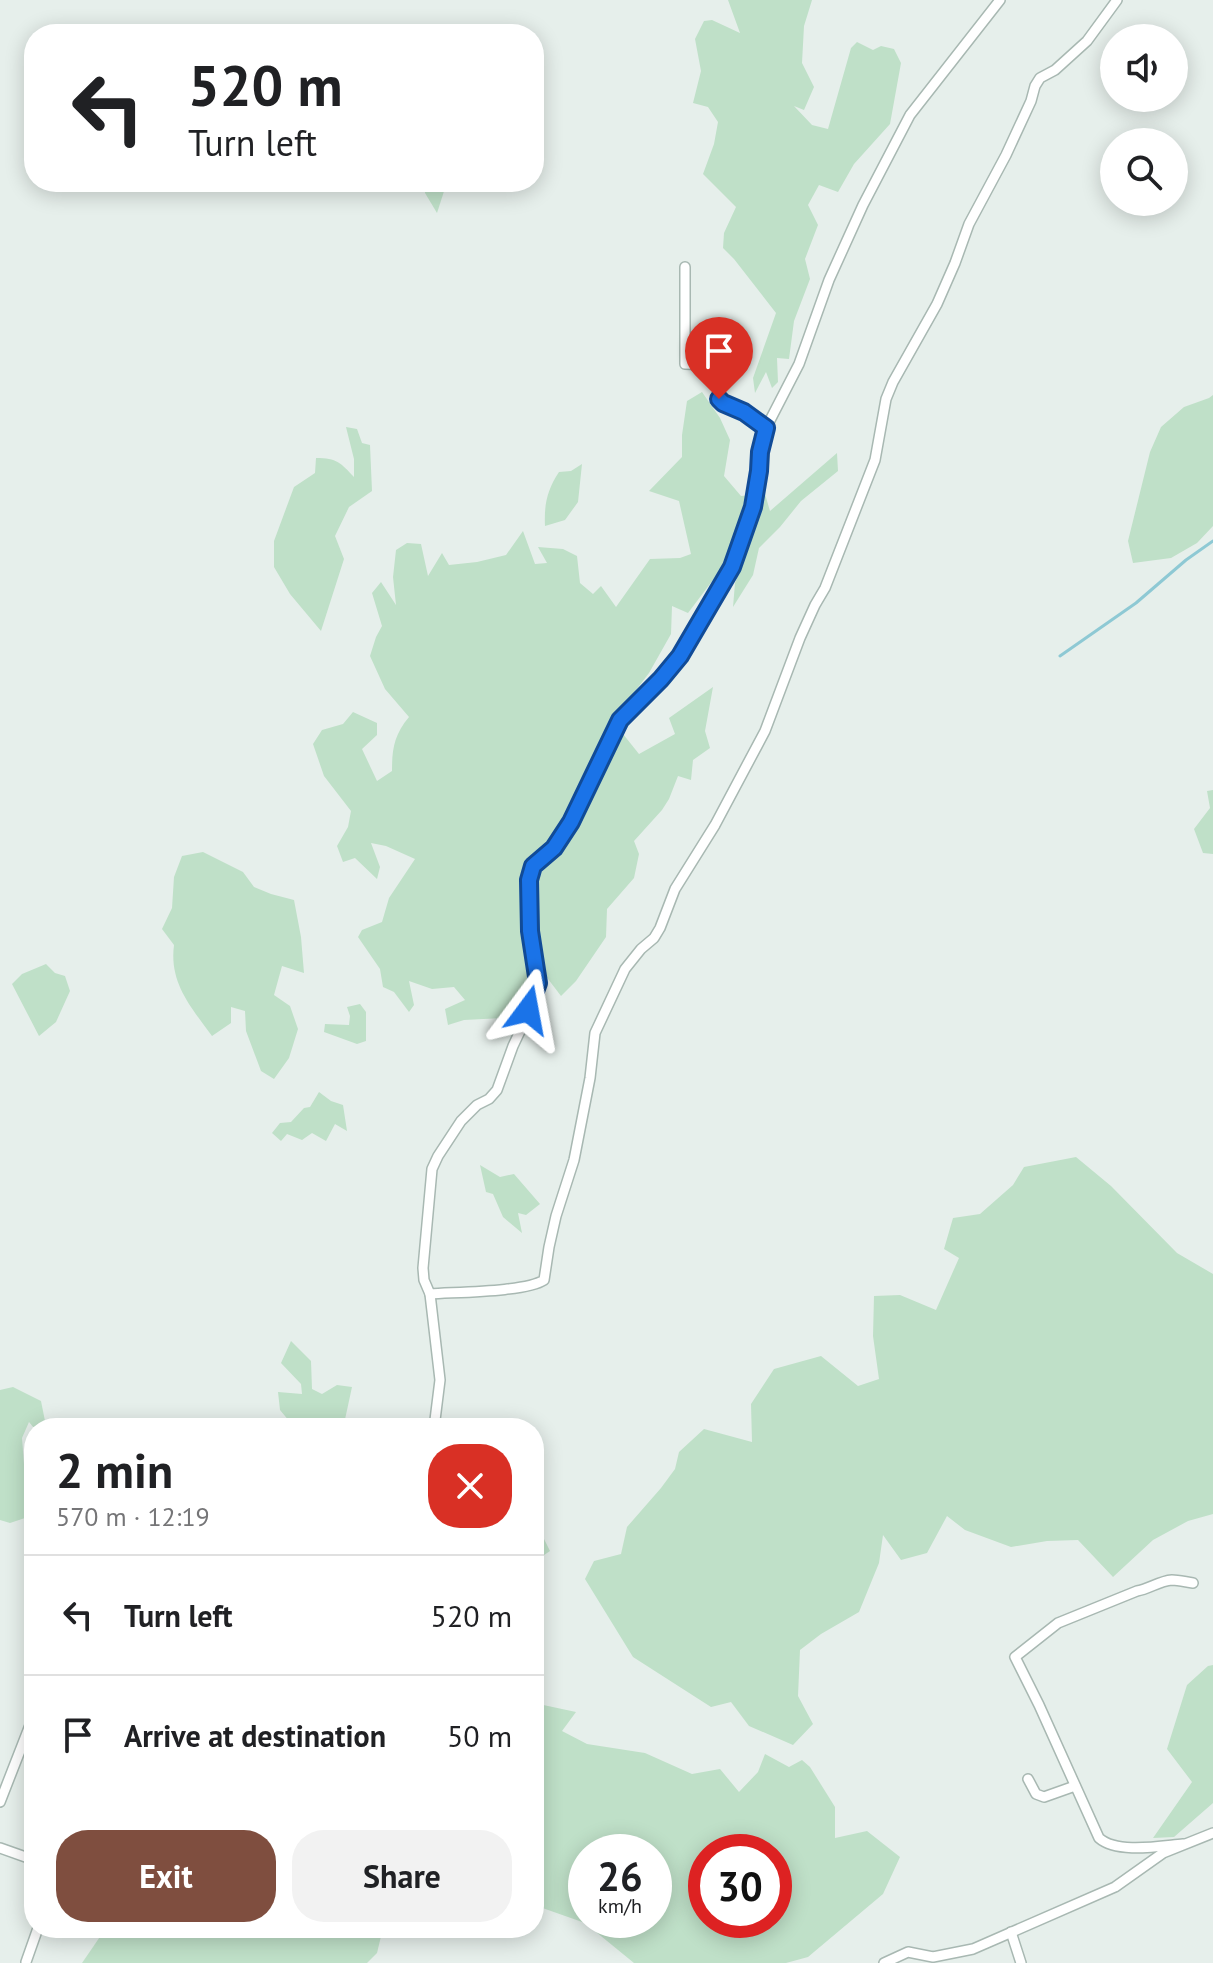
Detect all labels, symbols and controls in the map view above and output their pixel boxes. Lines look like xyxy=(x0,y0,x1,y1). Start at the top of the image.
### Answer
map controls xyxy=(1100,24,1188,216)
button: sound xyxy=(1100,24,1188,112)
text: 520 m xyxy=(188,49,343,121)
icon: left xyxy=(56,56,160,160)
text: Turn left xyxy=(188,119,317,166)
button: search xyxy=(1100,128,1188,216)
pin xyxy=(685,317,753,399)
icon: arrive xyxy=(697,329,741,373)
position arrow xyxy=(486,968,570,1052)
text: 2 min xyxy=(56,1439,173,1501)
button: close xyxy=(428,1444,512,1528)
text: 570 m · 12:19 xyxy=(56,1500,210,1533)
icon: left xyxy=(56,1593,100,1637)
text: Turn left xyxy=(124,1596,232,1635)
text: 520 m xyxy=(431,1596,512,1635)
icon: arrive xyxy=(56,1713,100,1757)
text: Arrive at destination xyxy=(124,1716,386,1755)
text: 50 m xyxy=(447,1716,512,1755)
button: Exit xyxy=(56,1830,276,1922)
button: Share xyxy=(292,1830,512,1922)
speed limit sign: 30 xyxy=(688,1834,792,1938)
text: 26 xyxy=(597,1850,643,1902)
text: km/h xyxy=(598,1893,642,1919)

